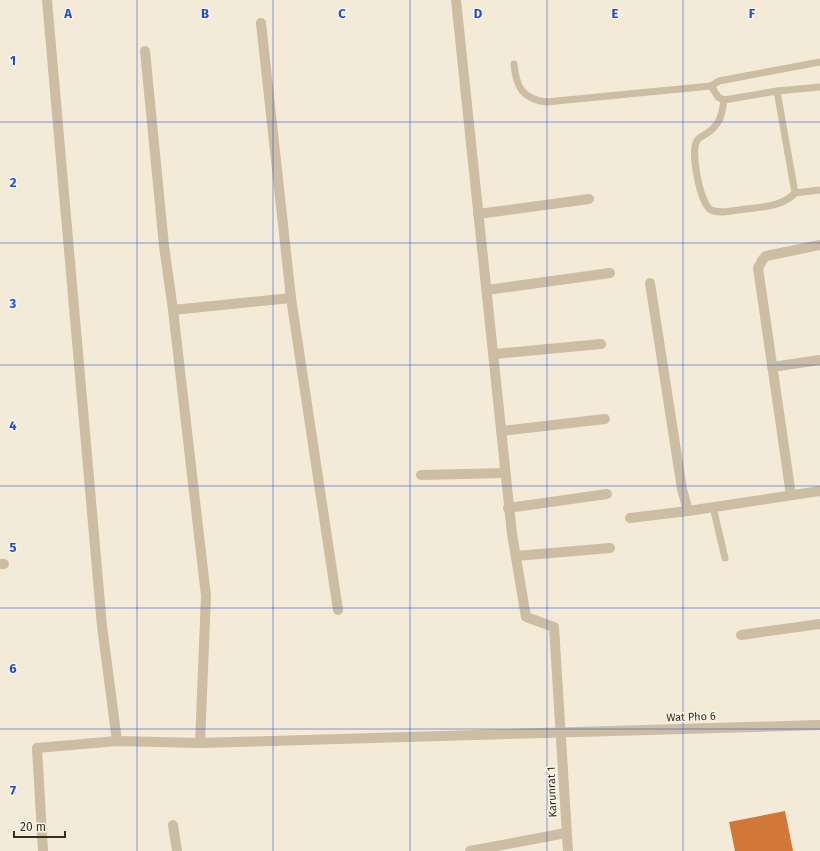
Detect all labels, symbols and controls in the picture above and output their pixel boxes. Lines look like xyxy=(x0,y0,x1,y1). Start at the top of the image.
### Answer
text: A xyxy=(63,6,72,21)
text: B xyxy=(201,6,209,21)
text: C xyxy=(338,6,346,21)
text: D xyxy=(474,6,483,21)
text: E xyxy=(612,6,619,21)
text: F xyxy=(749,6,756,21)
text: 1 xyxy=(10,53,16,68)
text: 2 xyxy=(10,175,17,190)
text: 3 xyxy=(9,296,17,311)
text: 4 xyxy=(9,418,17,433)
text: 5 xyxy=(10,540,17,555)
text: 6 xyxy=(9,661,17,676)
street label: Wat Pho 6 xyxy=(666,710,716,724)
street label: Karunrat 1 xyxy=(545,766,559,818)
text: 7 xyxy=(10,783,16,798)
scale bar xyxy=(14,813,65,839)
text: 20 m xyxy=(20,820,46,834)

